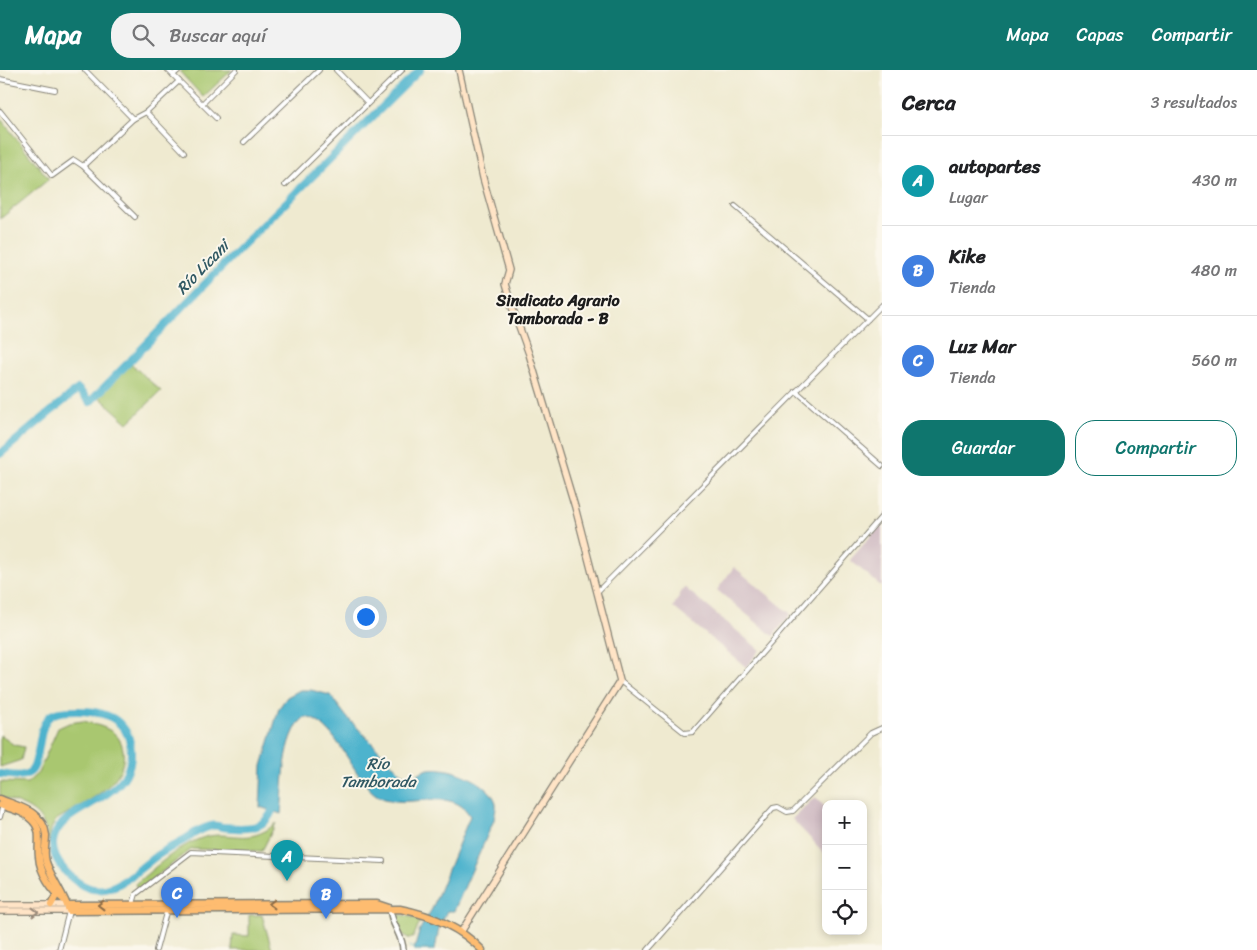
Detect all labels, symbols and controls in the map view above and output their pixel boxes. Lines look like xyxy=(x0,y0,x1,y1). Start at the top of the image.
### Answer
search box xyxy=(111,13,461,58)
text: Mapa xyxy=(25,14,81,56)
text: Buscar aquí xyxy=(169,19,266,52)
text: Mapa xyxy=(1006,19,1049,51)
text: Capas xyxy=(1077,19,1124,51)
text: Compartir xyxy=(1152,19,1232,51)
icon: search xyxy=(129,21,157,49)
text: Cerca xyxy=(902,84,956,122)
text: 3 resultados xyxy=(1151,88,1237,117)
text: autopartes xyxy=(949,150,1041,183)
text: A xyxy=(913,166,923,195)
text: 430 m xyxy=(1192,166,1237,195)
text: Lugar xyxy=(949,183,988,212)
water label: Río Licani xyxy=(169,230,239,302)
text: Kike xyxy=(949,240,986,273)
text: B xyxy=(913,256,923,285)
text: 480 m xyxy=(1191,256,1237,285)
text: Tienda xyxy=(949,273,996,302)
district label: Sindicato Agrario Tamborada - B xyxy=(495,286,621,333)
text: Luz Mar xyxy=(949,330,1016,363)
text: C xyxy=(913,346,923,375)
text: 560 m xyxy=(1192,346,1237,375)
text: Tienda xyxy=(949,363,996,392)
button: Guardar xyxy=(902,420,1065,476)
button: Compartir xyxy=(1075,420,1237,476)
your location xyxy=(353,604,379,630)
water label: Río Tamborada xyxy=(340,749,418,796)
map controls xyxy=(822,800,867,935)
button: + xyxy=(822,800,867,845)
pin: A xyxy=(271,840,303,881)
button: − xyxy=(822,845,867,890)
pin: C xyxy=(161,877,193,918)
pin: B xyxy=(310,878,342,919)
button: locate xyxy=(822,890,867,935)
one-way arrow xyxy=(267,899,275,909)
one-way arrow xyxy=(96,900,104,910)
one-way arrow xyxy=(31,907,39,917)

